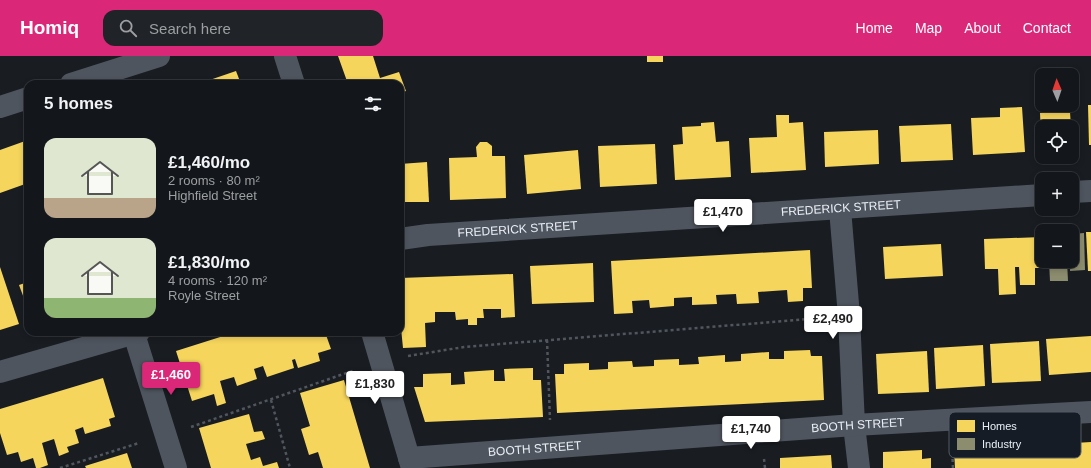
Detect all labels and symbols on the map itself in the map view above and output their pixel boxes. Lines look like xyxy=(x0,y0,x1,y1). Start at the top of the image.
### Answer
north arrow xyxy=(1035,68,1079,112)
street label: FREDERICK STREET xyxy=(780,197,902,219)
pin: £1,470 xyxy=(690,199,756,233)
street label: FREDERICK STREET xyxy=(457,218,579,240)
pin: £2,490 xyxy=(800,306,866,340)
pin: £1,460 xyxy=(138,362,204,396)
pin: £1,830 xyxy=(342,371,408,405)
legend xyxy=(949,412,1081,458)
street label: BOOTH STREET xyxy=(811,415,905,435)
pin: £1,740 xyxy=(718,416,784,450)
text: Homes xyxy=(982,420,1017,432)
street label: BOOTH STREET xyxy=(488,438,582,459)
text: Industry xyxy=(982,438,1022,450)

